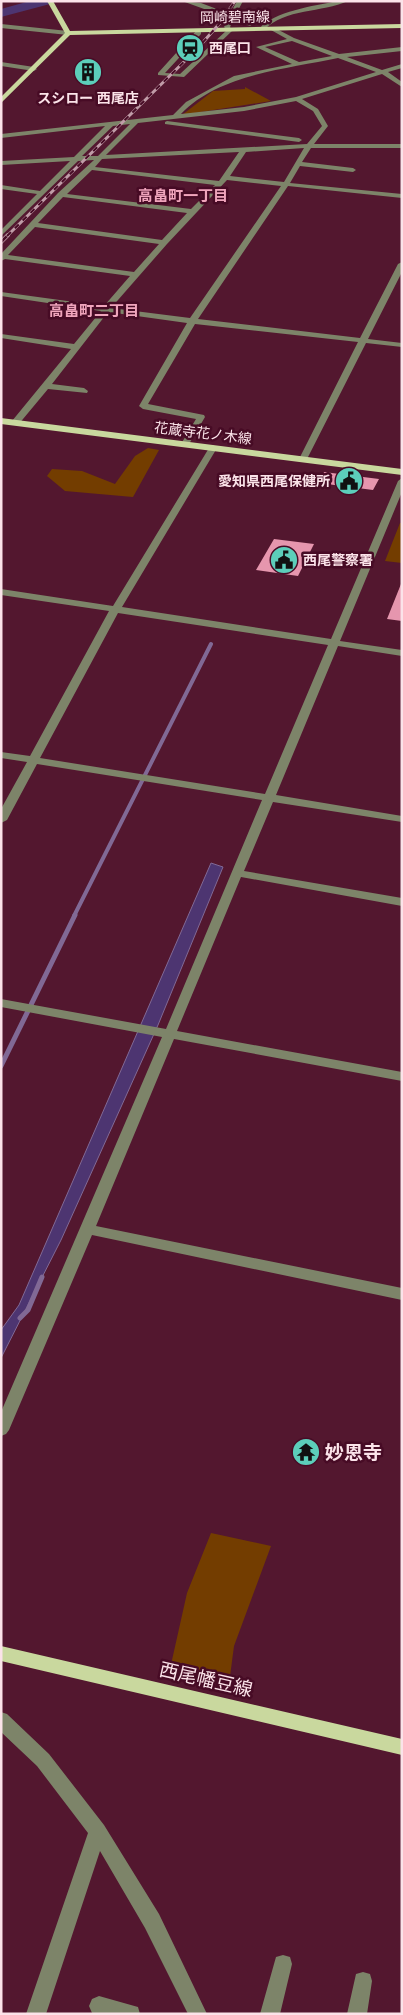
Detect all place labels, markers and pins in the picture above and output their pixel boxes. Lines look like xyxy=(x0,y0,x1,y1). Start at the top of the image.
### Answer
station icon: 西尾口 xyxy=(175,33,205,63)
place label: 西尾口 xyxy=(209,39,251,57)
building icon: スシロー 西尾店 xyxy=(73,57,103,87)
place label: スシロー 西尾店 xyxy=(37,89,139,107)
public building icon: 愛知県西尾保健所 xyxy=(334,466,364,496)
place label: 愛知県西尾保健所 xyxy=(218,472,330,490)
public building icon: 西尾警察署 xyxy=(269,545,299,575)
place label: 西尾警察署 xyxy=(303,551,373,569)
temple icon: 妙恩寺 xyxy=(291,1437,321,1467)
place label: 妙恩寺 xyxy=(325,1440,382,1464)

